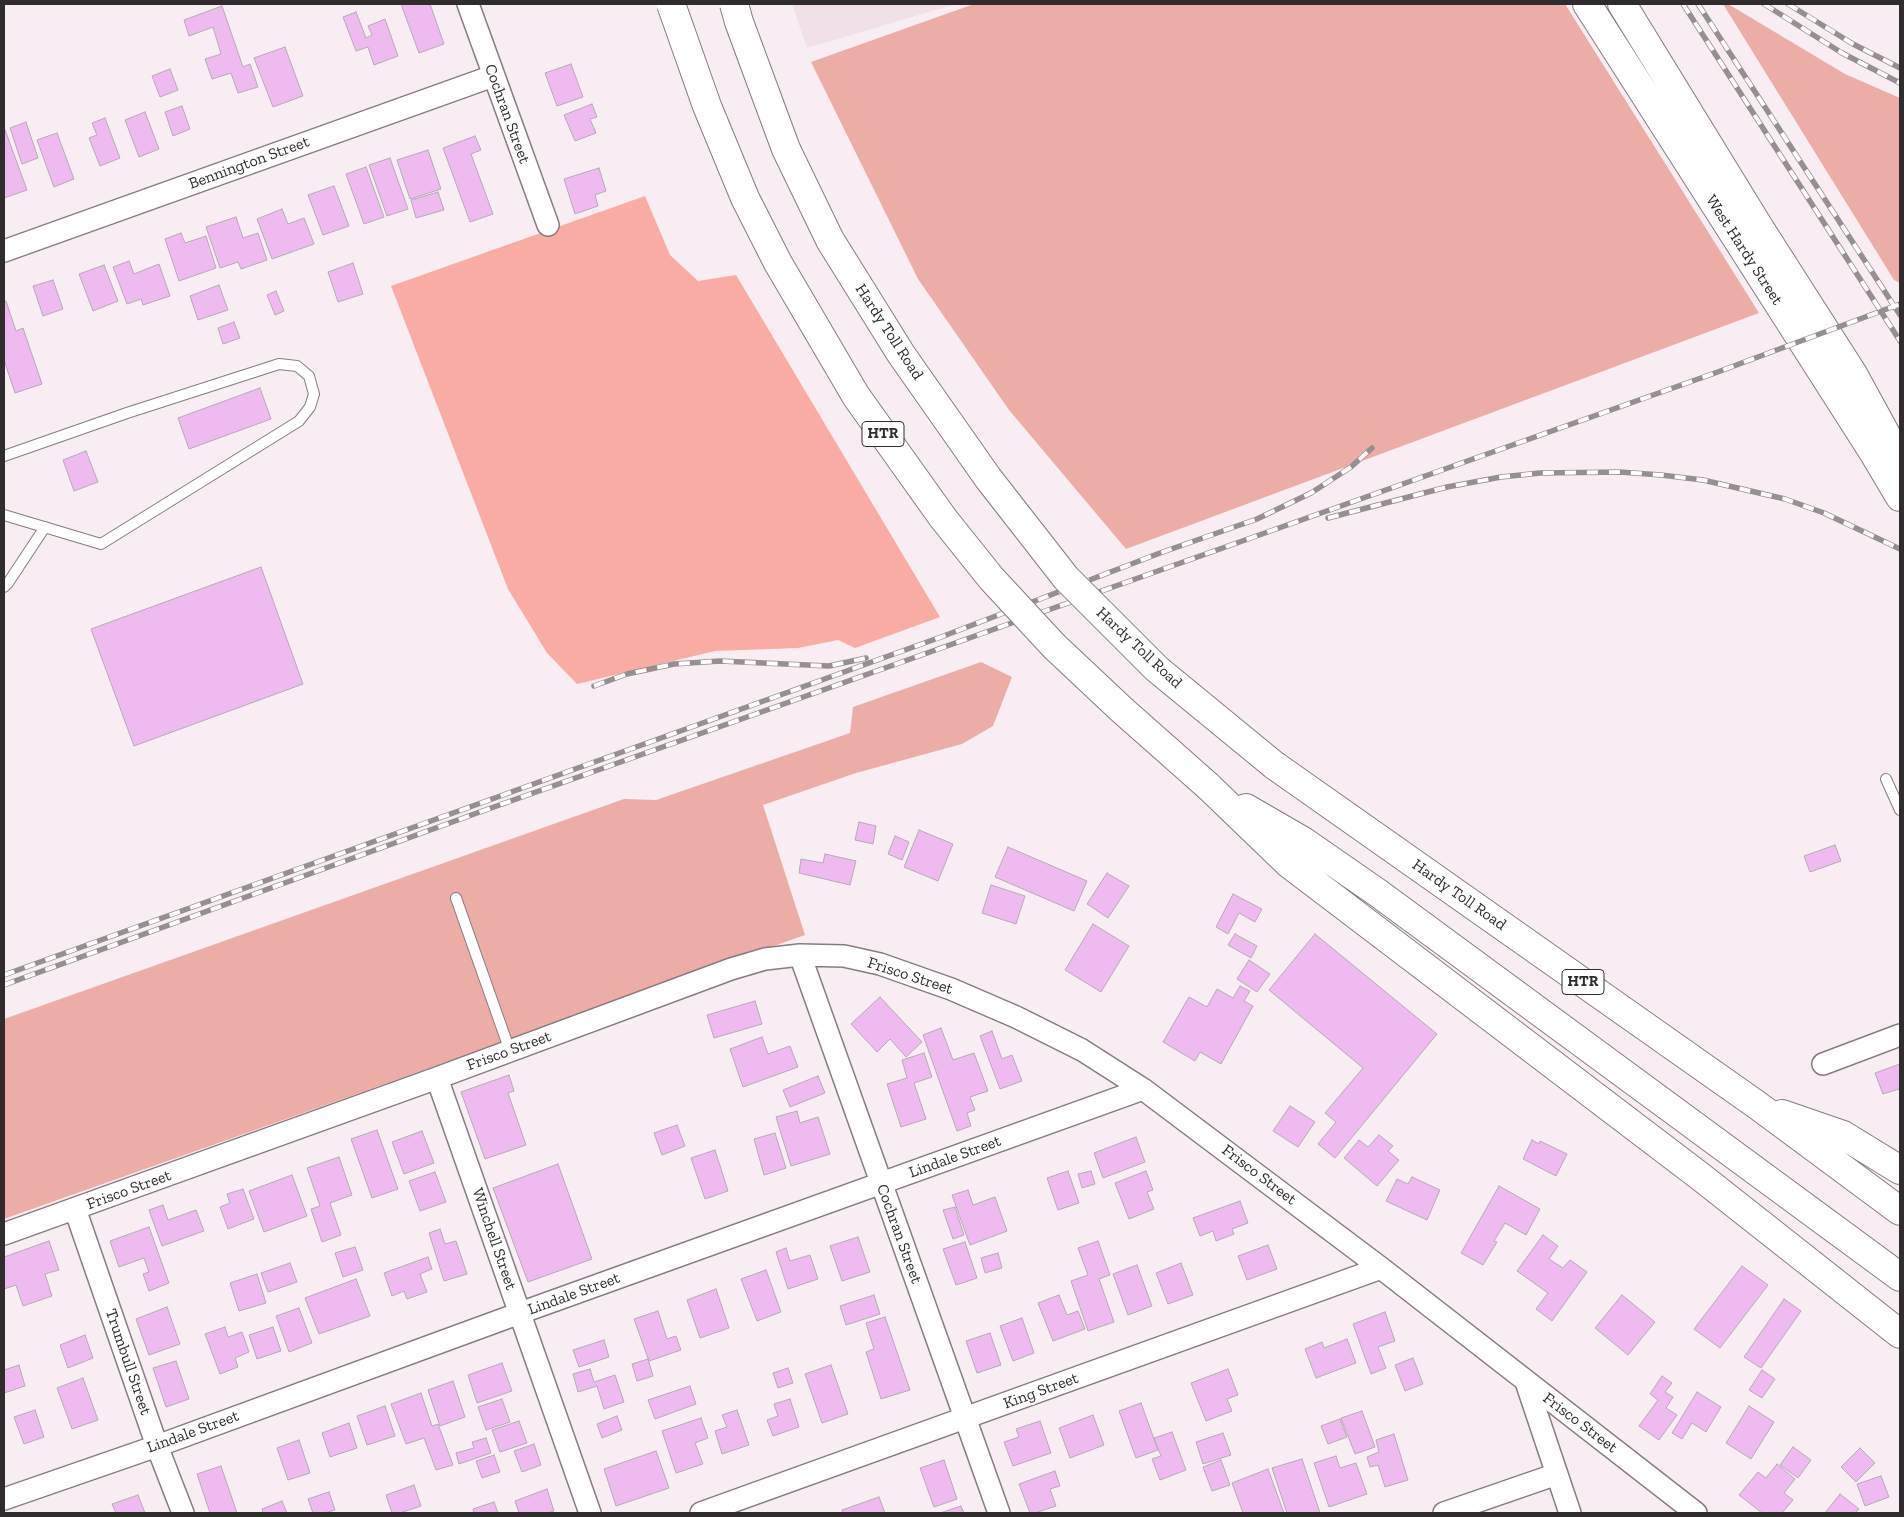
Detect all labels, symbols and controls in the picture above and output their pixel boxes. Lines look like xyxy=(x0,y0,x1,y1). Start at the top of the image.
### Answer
street label: Cochran Street xyxy=(480,62,534,166)
street label: Bennington Street xyxy=(186,132,312,194)
street label: West Hardy Street xyxy=(1701,191,1787,309)
street label: Hardy Toll Road xyxy=(851,280,927,384)
road number: HTR xyxy=(862,422,904,446)
street label: Hardy Toll Road xyxy=(1092,603,1186,693)
street label: Hardy Toll Road xyxy=(1408,855,1510,935)
street label: Frisco Street xyxy=(865,953,955,999)
road number: HTR xyxy=(1562,970,1604,994)
street label: Frisco Street xyxy=(464,1027,554,1075)
street label: Lindale Street xyxy=(906,1131,1004,1183)
street label: Frisco Street xyxy=(1218,1141,1300,1209)
street label: Frisco Street xyxy=(84,1166,174,1214)
street label: Cochran Street xyxy=(872,1182,926,1286)
street label: Winchell Street xyxy=(468,1186,520,1292)
street label: Lindale Street xyxy=(525,1268,623,1320)
street label: Trumbull Street xyxy=(101,1306,155,1418)
street label: King Street xyxy=(1001,1369,1081,1413)
street label: Frisco Street xyxy=(1539,1389,1621,1457)
street label: Lindale Street xyxy=(144,1406,242,1458)

